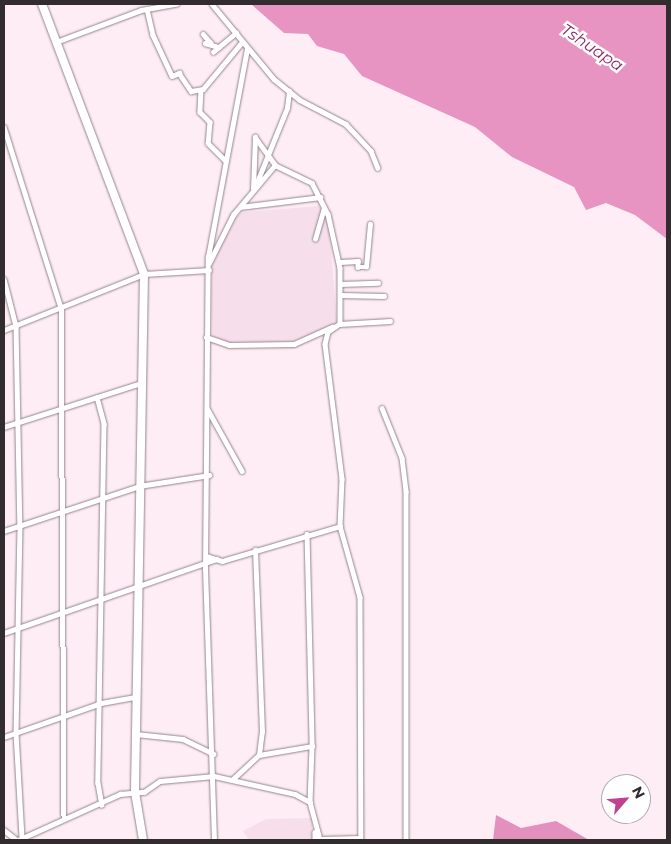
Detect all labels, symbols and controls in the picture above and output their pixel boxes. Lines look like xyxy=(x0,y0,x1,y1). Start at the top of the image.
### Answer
water label: Tshuapa xyxy=(557,20,627,76)
north arrow xyxy=(601,774,651,824)
text: N xyxy=(628,784,649,802)

